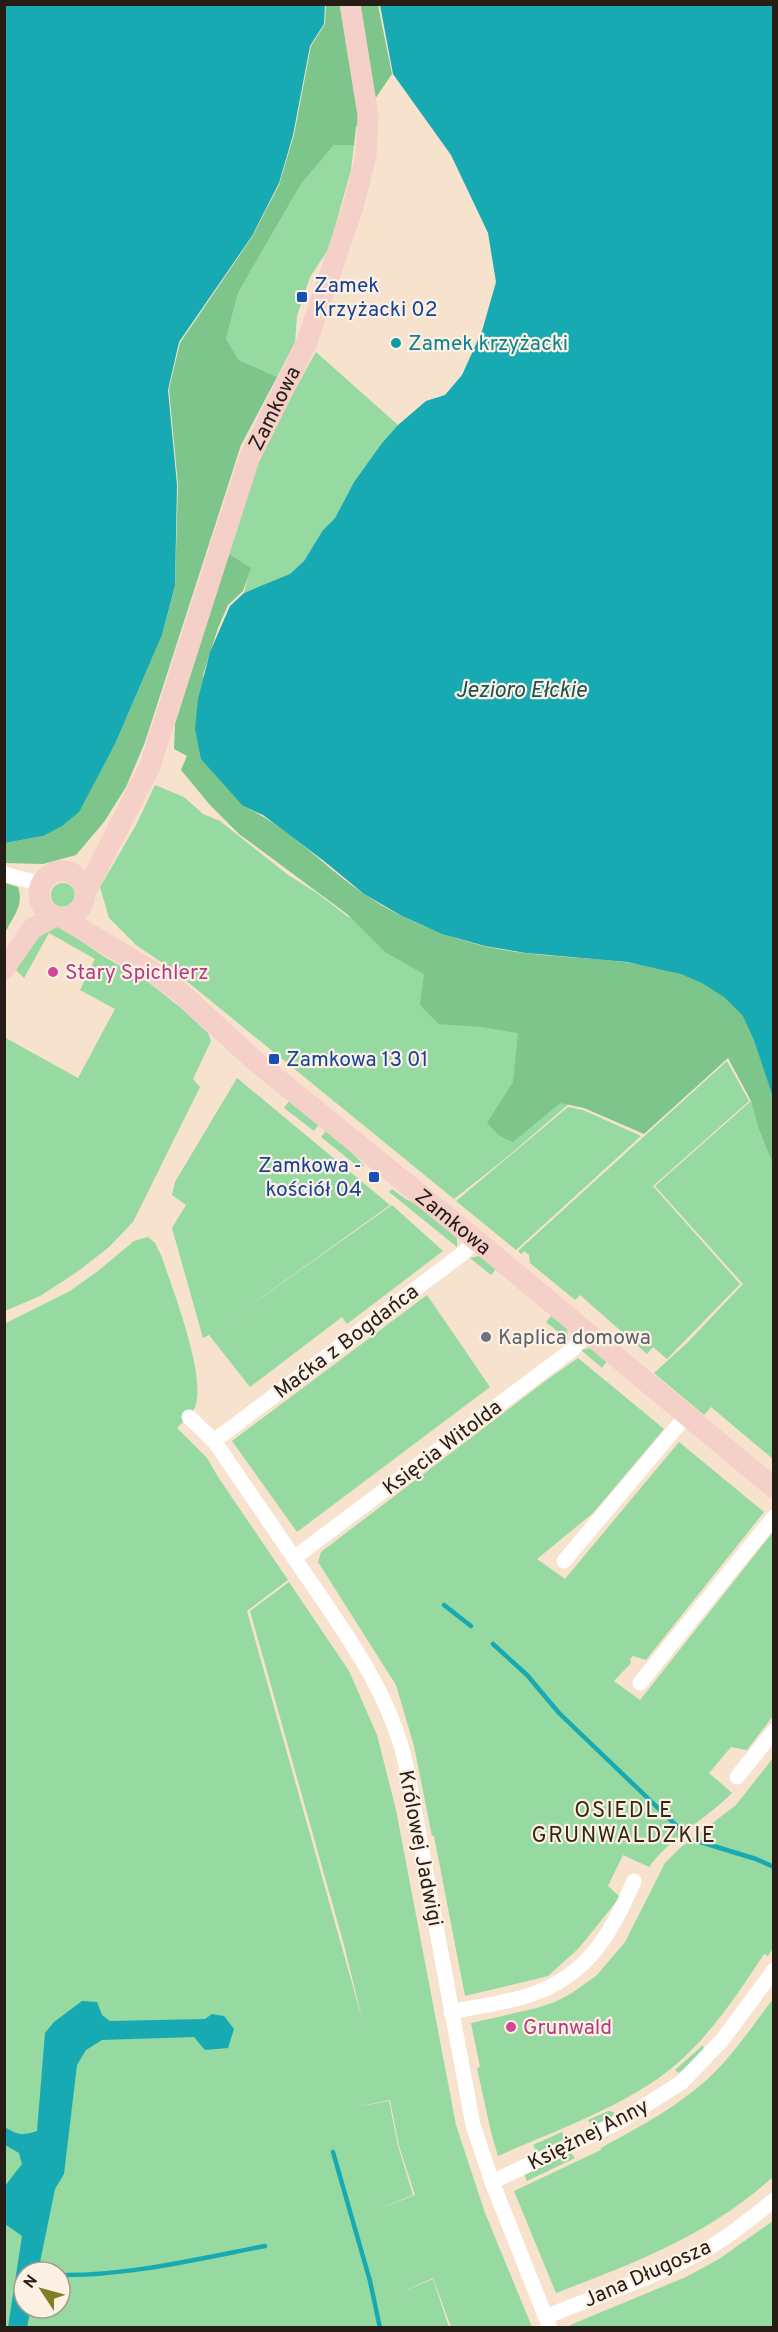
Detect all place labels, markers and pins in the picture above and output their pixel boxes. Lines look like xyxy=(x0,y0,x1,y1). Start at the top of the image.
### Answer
place label: Zamek Krzyżacki 02 xyxy=(314,273,438,324)
marker: Zamek Krzyżacki 02 xyxy=(295,290,309,304)
place label: Zamek krzyżacki xyxy=(408,331,568,358)
marker: Zamek krzyżacki xyxy=(389,336,403,350)
place label: Stary Spichlerz xyxy=(65,960,209,987)
marker: Stary Spichlerz xyxy=(46,965,60,979)
place label: Zamkowa 13 01 xyxy=(286,1047,428,1074)
marker: Zamkowa 13 01 xyxy=(267,1052,281,1066)
place label: Zamkowa - kościół 04 xyxy=(258,1153,362,1204)
marker: Zamkowa - kościół 04 xyxy=(367,1170,381,1184)
place label: Kaplica domowa xyxy=(498,1325,651,1352)
marker: Kaplica domowa xyxy=(479,1330,493,1344)
place label: Grunwald xyxy=(523,2015,612,2042)
marker: Grunwald xyxy=(504,2020,518,2034)

